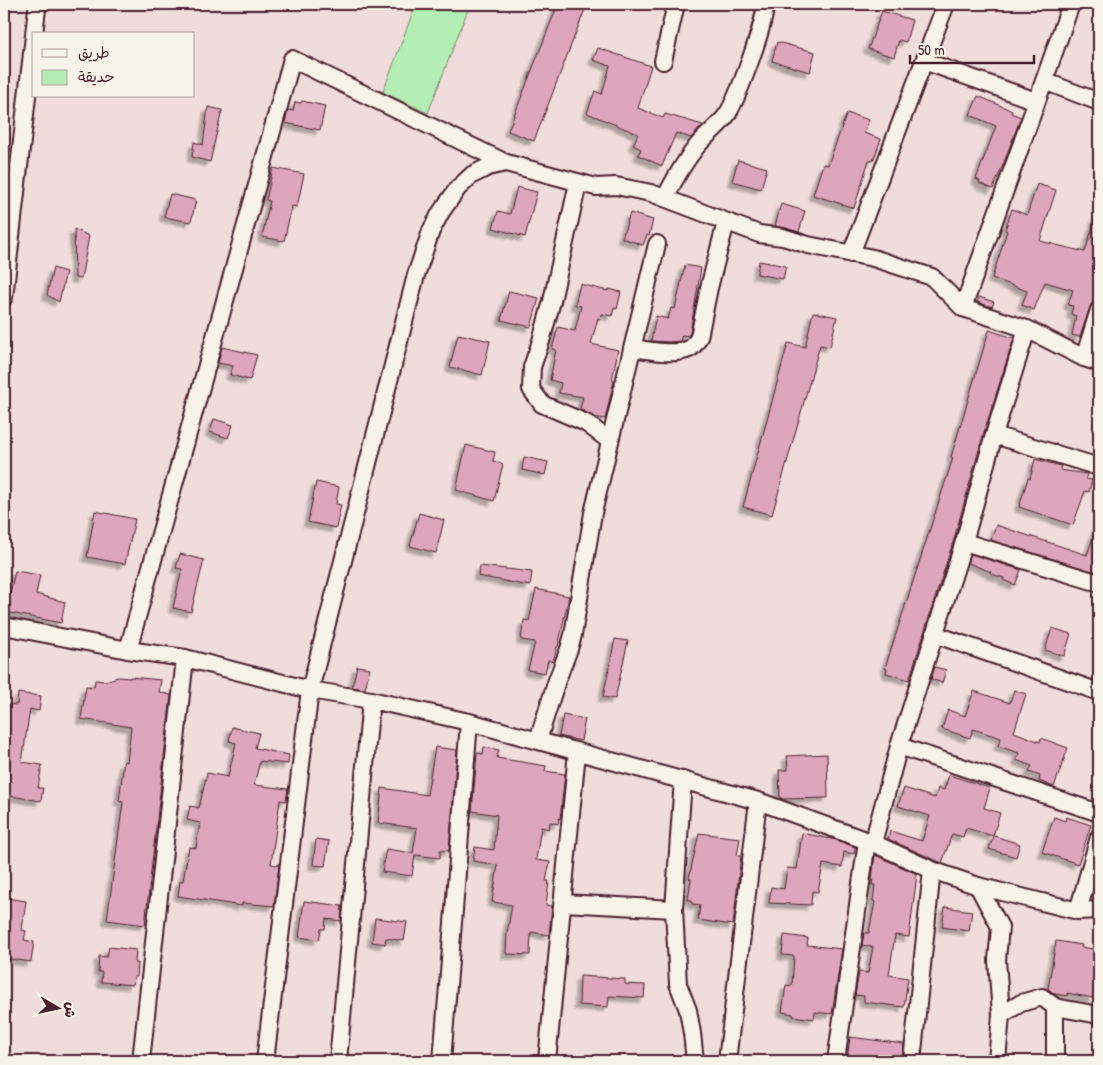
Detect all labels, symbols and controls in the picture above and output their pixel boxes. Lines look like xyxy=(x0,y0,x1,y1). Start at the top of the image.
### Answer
legend xyxy=(32,32,195,98)
scale bar xyxy=(910,32,1034,64)
text: 50 m xyxy=(918,39,945,60)
text: طريق xyxy=(78,42,110,63)
text: حديقة xyxy=(78,66,115,87)
north arrow xyxy=(32,982,82,1032)
text: ش xyxy=(61,1001,82,1019)

